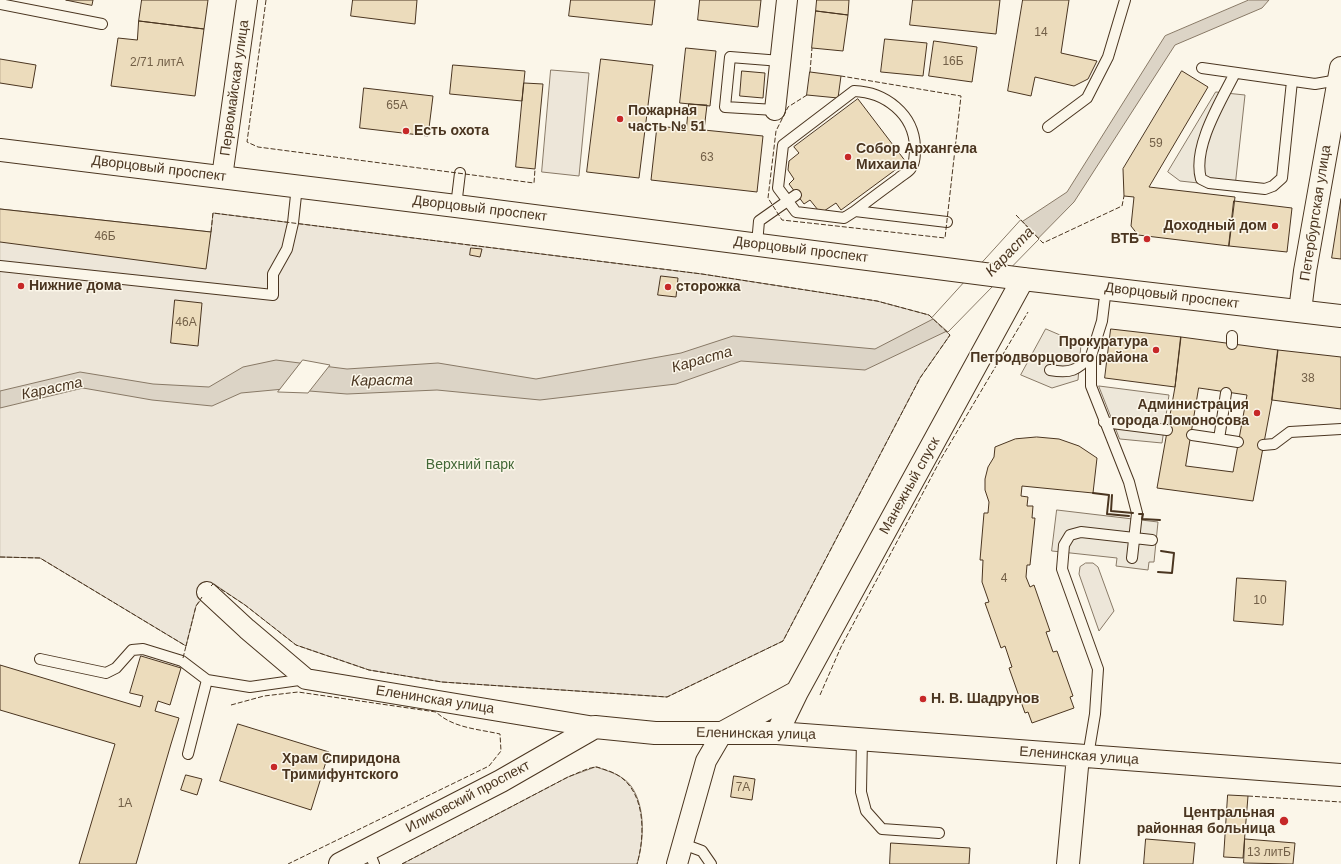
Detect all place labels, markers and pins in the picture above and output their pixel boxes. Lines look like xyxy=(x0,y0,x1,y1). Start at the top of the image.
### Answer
place label: Пожарная часть № 51 xyxy=(628,103,706,136)
marker: Пожарная часть № 51 xyxy=(615,114,625,124)
place label: Есть охота xyxy=(414,123,489,139)
marker: Есть охота xyxy=(401,126,411,136)
place label: Собор Архангела Михаила xyxy=(856,141,977,174)
marker: Собор Архангела Михаила xyxy=(843,152,853,162)
place label: Доходный дом xyxy=(1163,218,1267,234)
marker: Доходный дом xyxy=(1270,221,1280,231)
place label: ВТБ xyxy=(1111,231,1139,247)
marker: ВТБ xyxy=(1142,234,1152,244)
place label: Нижние дома xyxy=(29,278,122,294)
place label: сторожка xyxy=(676,279,741,295)
marker: Нижние дома xyxy=(16,281,26,291)
marker: сторожка xyxy=(663,282,673,292)
place label: Прокуратура Петродворцового района xyxy=(970,334,1148,366)
marker: Прокуратура Петродворцового района xyxy=(1151,345,1161,355)
place label: Администрация города Ломоносова xyxy=(1111,397,1249,430)
marker: Администрация города Ломоносова xyxy=(1252,408,1262,418)
place label: Н. В. Шадрунов xyxy=(931,691,1039,707)
marker: Н. В. Шадрунов xyxy=(918,694,928,704)
place label: Храм Спиридона Тримифунтского xyxy=(282,751,400,784)
marker: Храм Спиридона Тримифунтского xyxy=(269,762,279,772)
place label: Центральная районная больница xyxy=(1137,805,1275,838)
marker: Центральная районная больница xyxy=(1278,815,1290,827)

